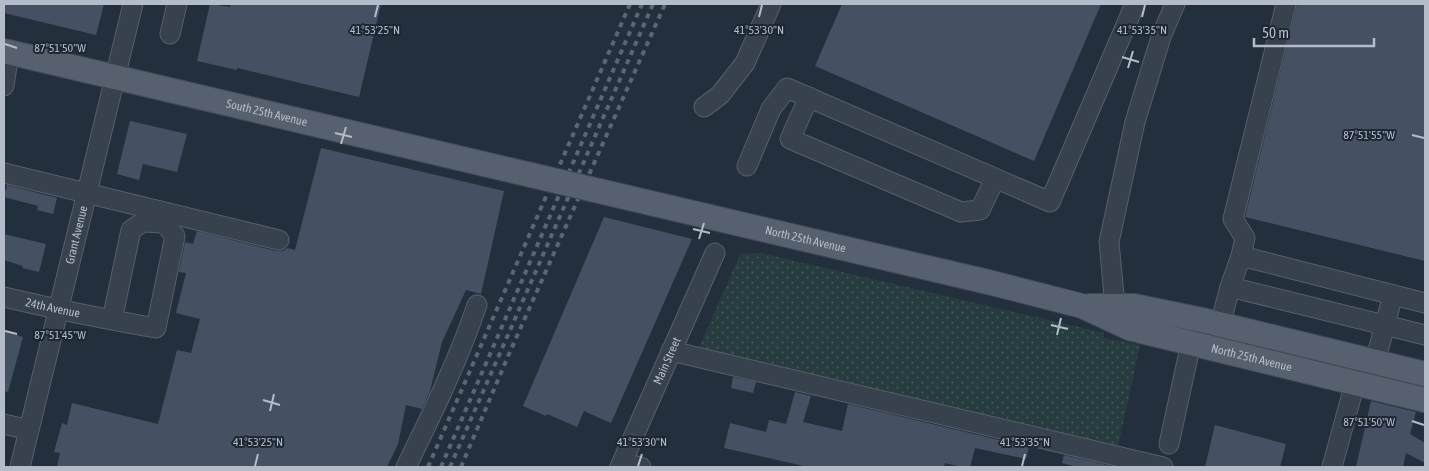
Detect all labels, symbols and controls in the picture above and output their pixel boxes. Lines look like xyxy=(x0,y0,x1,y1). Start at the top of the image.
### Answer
scale bar xyxy=(1254,15,1374,47)
text: 41°53'25"N xyxy=(350,23,400,37)
text: 41°53'30"N xyxy=(734,23,784,37)
text: 41°53'35"N xyxy=(1117,23,1167,37)
text: 50 m xyxy=(1262,24,1289,41)
text: 87°51'50"W xyxy=(34,41,86,55)
street label: South 25th Avenue xyxy=(225,97,309,129)
text: 87°51'55"W xyxy=(1343,128,1395,142)
street label: Grant Avenue xyxy=(63,204,91,265)
street label: North 25th Avenue xyxy=(764,223,847,256)
street label: 24th Avenue xyxy=(24,295,81,321)
text: 87°51'45"W xyxy=(34,328,86,342)
street label: Main Street xyxy=(650,335,684,387)
street label: North 25th Avenue xyxy=(1210,341,1293,374)
text: 87°51'50"W xyxy=(1343,415,1395,429)
text: 41°53'25"N xyxy=(233,435,283,449)
text: 41°53'30"N xyxy=(617,435,667,449)
text: 41°53'35"N xyxy=(1000,435,1050,449)

